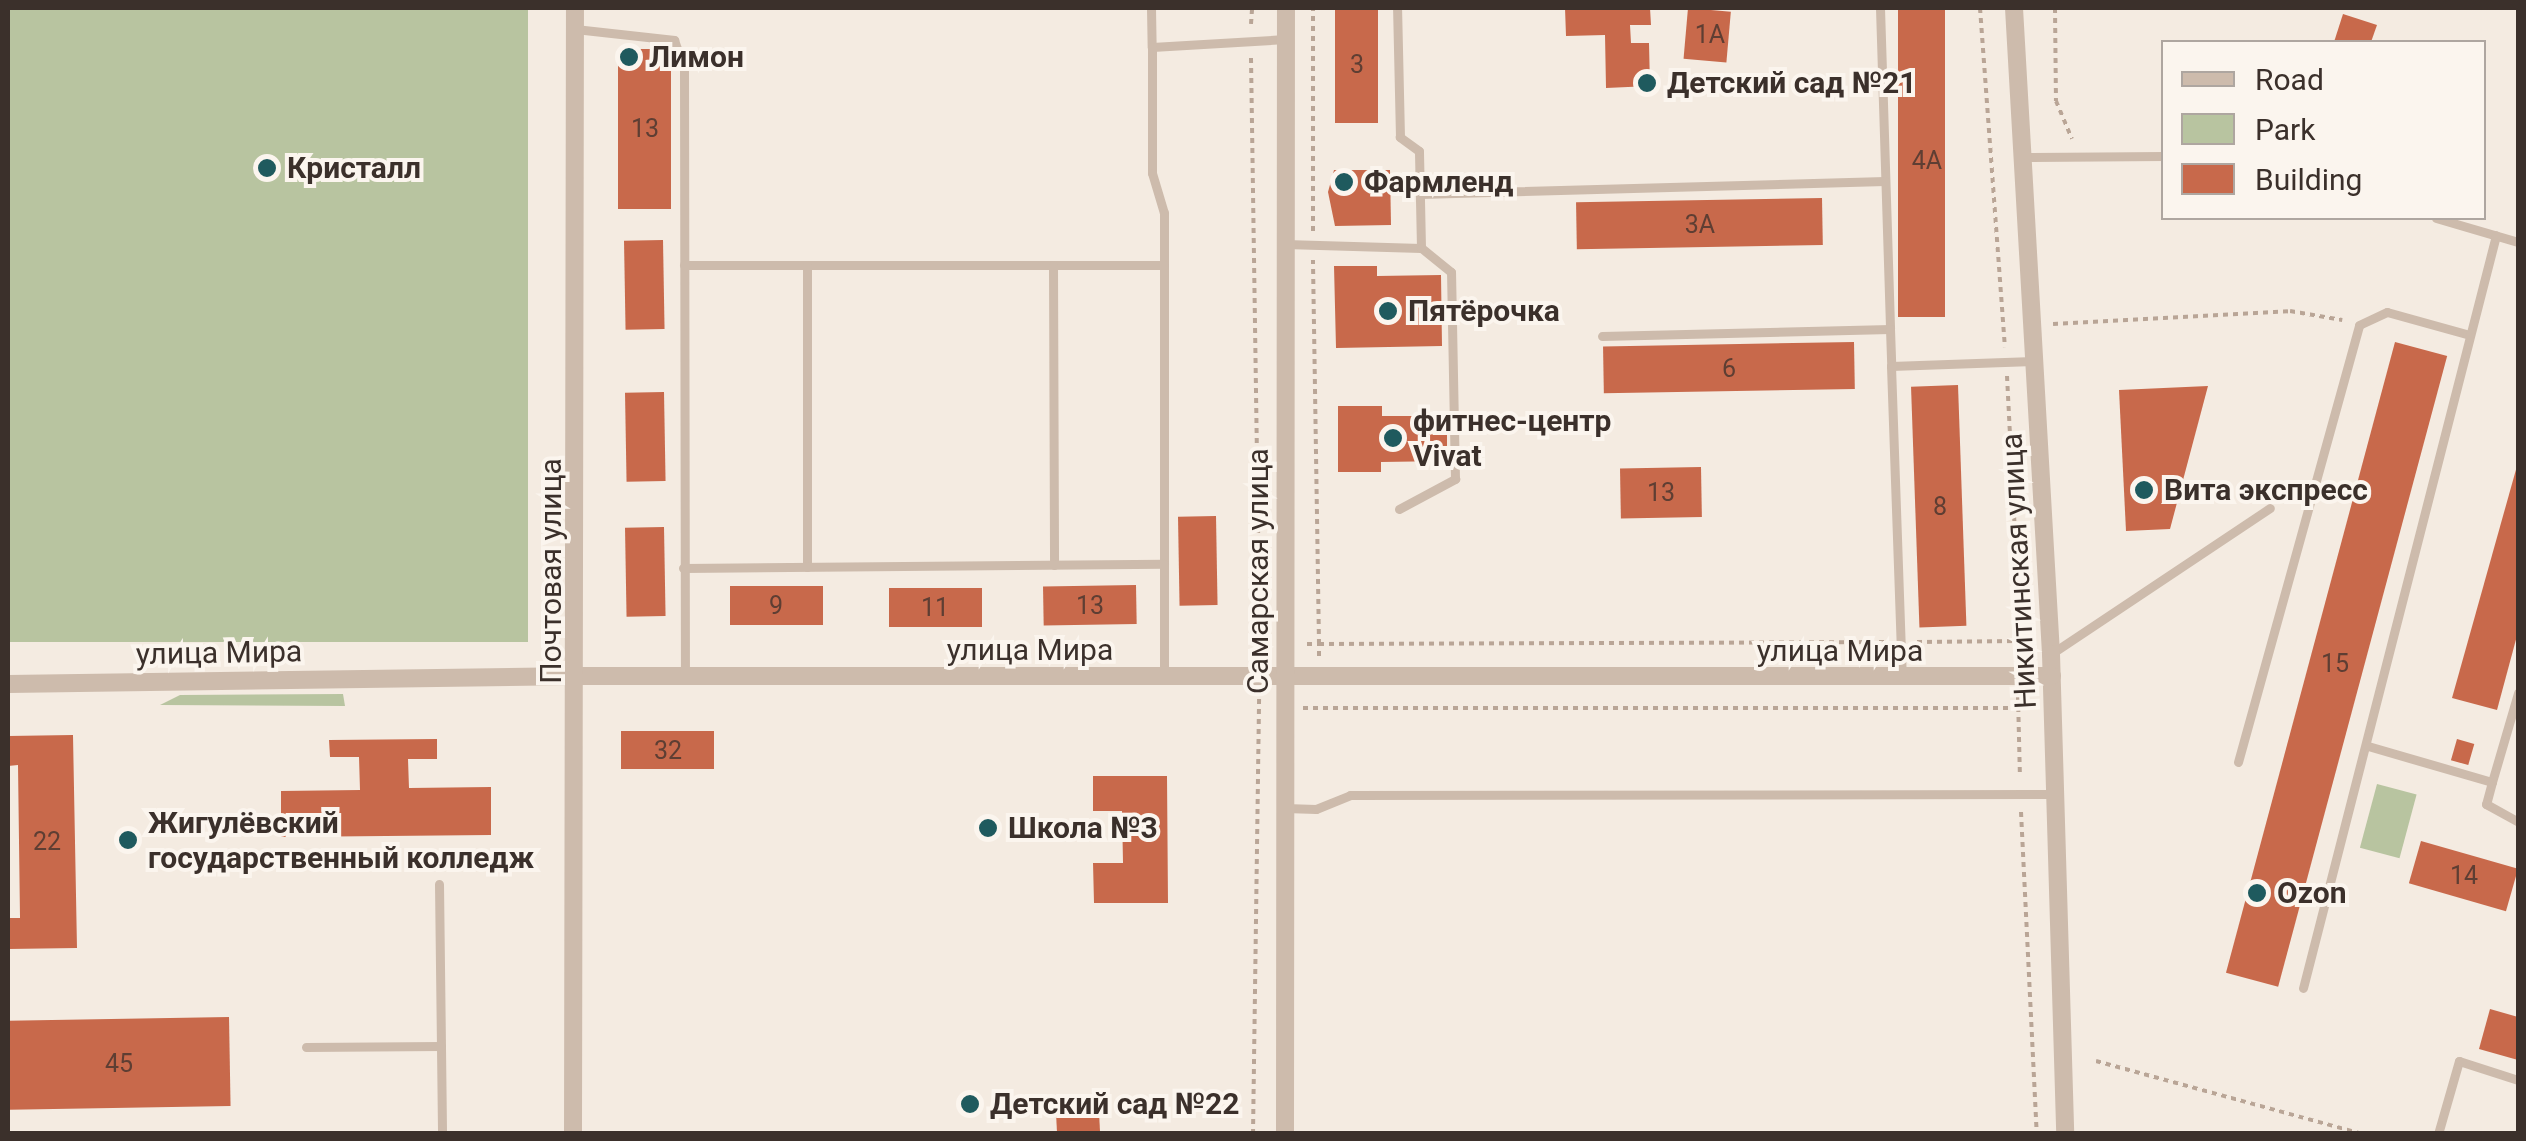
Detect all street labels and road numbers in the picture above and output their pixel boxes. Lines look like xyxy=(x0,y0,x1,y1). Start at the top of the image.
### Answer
street label: Никитинская улица xyxy=(1994,432,2044,710)
street label: Самарская улица xyxy=(1240,448,1276,694)
street label: Почтовая улица xyxy=(533,458,569,684)
street label: улица Мира xyxy=(947,632,1113,668)
street label: улица Мира xyxy=(1757,633,1923,669)
street label: улица Мира xyxy=(135,634,303,672)

